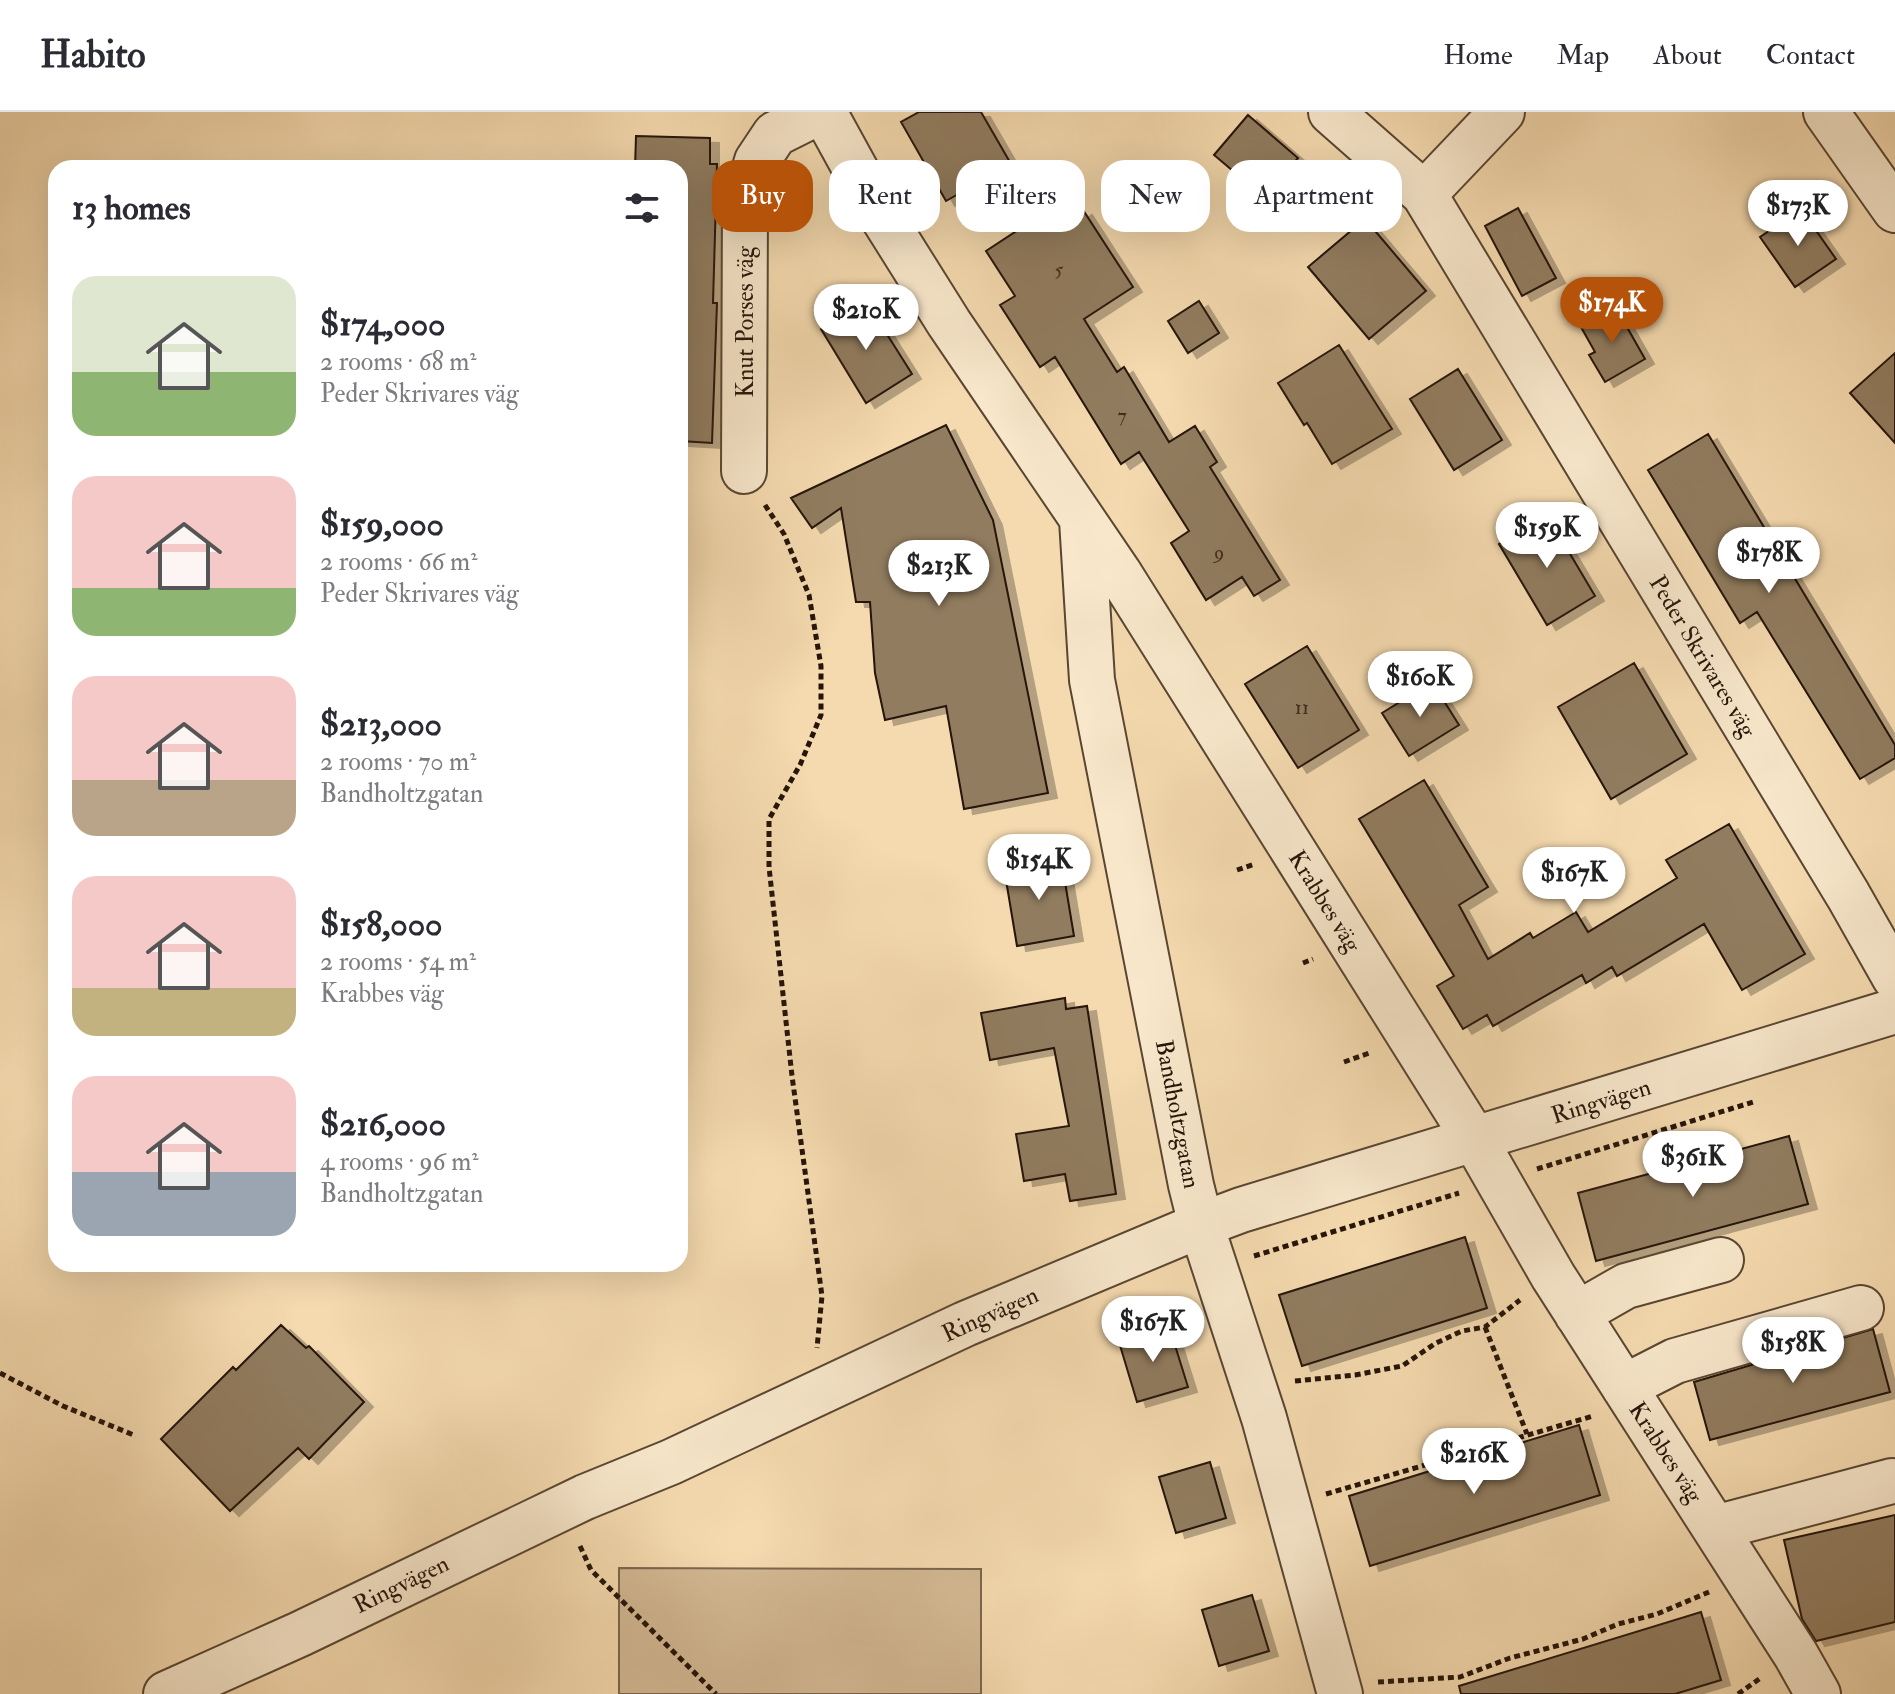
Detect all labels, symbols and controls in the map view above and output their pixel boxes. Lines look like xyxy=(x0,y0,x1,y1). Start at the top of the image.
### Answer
text: Habito xyxy=(40,31,146,79)
text: Home xyxy=(1443,38,1513,73)
text: Map xyxy=(1557,38,1609,73)
text: About xyxy=(1653,38,1722,73)
text: Contact xyxy=(1766,38,1855,73)
chip: Buy xyxy=(712,160,813,232)
chip: Rent xyxy=(829,160,940,232)
chip: Filters xyxy=(956,160,1085,232)
chip: New xyxy=(1101,160,1210,232)
chip: Apartment xyxy=(1226,160,1402,232)
pin: $173K xyxy=(1742,180,1854,248)
icon: filters xyxy=(620,186,664,230)
text: 13 homes xyxy=(72,187,191,230)
text: $173K xyxy=(1766,190,1830,222)
street label: Knut Porses väg xyxy=(730,245,761,398)
house number: 5 xyxy=(1055,257,1064,282)
pin: $174K xyxy=(1556,277,1668,345)
pin: $210K xyxy=(810,284,922,352)
text: $174K xyxy=(1578,287,1646,319)
text: $210K xyxy=(832,294,900,326)
text: $174,000 xyxy=(320,303,446,346)
icon: home xyxy=(136,308,232,404)
text: 2 rooms · 68 m² xyxy=(320,346,477,378)
text: Peder Skrivares väg xyxy=(320,378,519,410)
house number: 7 xyxy=(1117,403,1127,428)
pin: $159K xyxy=(1491,502,1603,570)
text: $159,000 xyxy=(320,503,444,546)
icon: home xyxy=(136,508,232,604)
text: $159K xyxy=(1514,512,1580,544)
pin: $178K xyxy=(1713,527,1825,595)
text: $178K xyxy=(1736,537,1802,569)
pin: $213K xyxy=(883,540,995,608)
house number: 9 xyxy=(1212,540,1224,565)
text: 2 rooms · 66 m² xyxy=(320,546,478,578)
text: $213K xyxy=(906,550,972,582)
street label: Peder Skrivares väg xyxy=(1642,570,1764,744)
text: Peder Skrivares väg xyxy=(320,578,519,610)
pin: $160K xyxy=(1364,651,1476,719)
text: $160K xyxy=(1386,661,1454,693)
house number: 11 xyxy=(1295,695,1309,720)
text: $213,000 xyxy=(320,703,442,746)
icon: home xyxy=(136,708,232,804)
text: 2 rooms · 70 m² xyxy=(320,746,477,778)
text: Bandholtzgatan xyxy=(320,778,483,810)
pin: $154K xyxy=(983,834,1095,902)
text: $154K xyxy=(1006,844,1072,876)
street label: Krabbes väg xyxy=(1281,845,1369,959)
pin: $167K xyxy=(1518,847,1630,915)
text: $167K xyxy=(1540,857,1608,889)
text: $158,000 xyxy=(320,903,443,946)
icon: home xyxy=(136,908,232,1004)
text: 2 rooms · 54 m² xyxy=(320,946,476,978)
text: Krabbes väg xyxy=(320,978,444,1010)
street label: Bandholtzgatan xyxy=(1148,1037,1207,1191)
street label: Ringvägen xyxy=(1548,1072,1655,1131)
text: $216,000 xyxy=(320,1103,446,1146)
icon: home xyxy=(136,1108,232,1204)
pin: $361K xyxy=(1637,1131,1749,1199)
text: $361K xyxy=(1660,1141,1726,1173)
text: 4 rooms · 96 m² xyxy=(320,1146,479,1178)
text: Bandholtzgatan xyxy=(320,1178,483,1210)
street label: Ringvägen xyxy=(937,1279,1043,1349)
pin: $167K xyxy=(1097,1296,1209,1364)
text: $167K xyxy=(1119,1306,1187,1338)
pin: $158K xyxy=(1737,1317,1849,1385)
text: $158K xyxy=(1760,1327,1826,1359)
street label: Krabbes väg xyxy=(1621,1396,1710,1510)
pin: $216K xyxy=(1418,1428,1530,1496)
text: $216K xyxy=(1440,1438,1508,1470)
street label: Ringvägen xyxy=(348,1548,454,1621)

